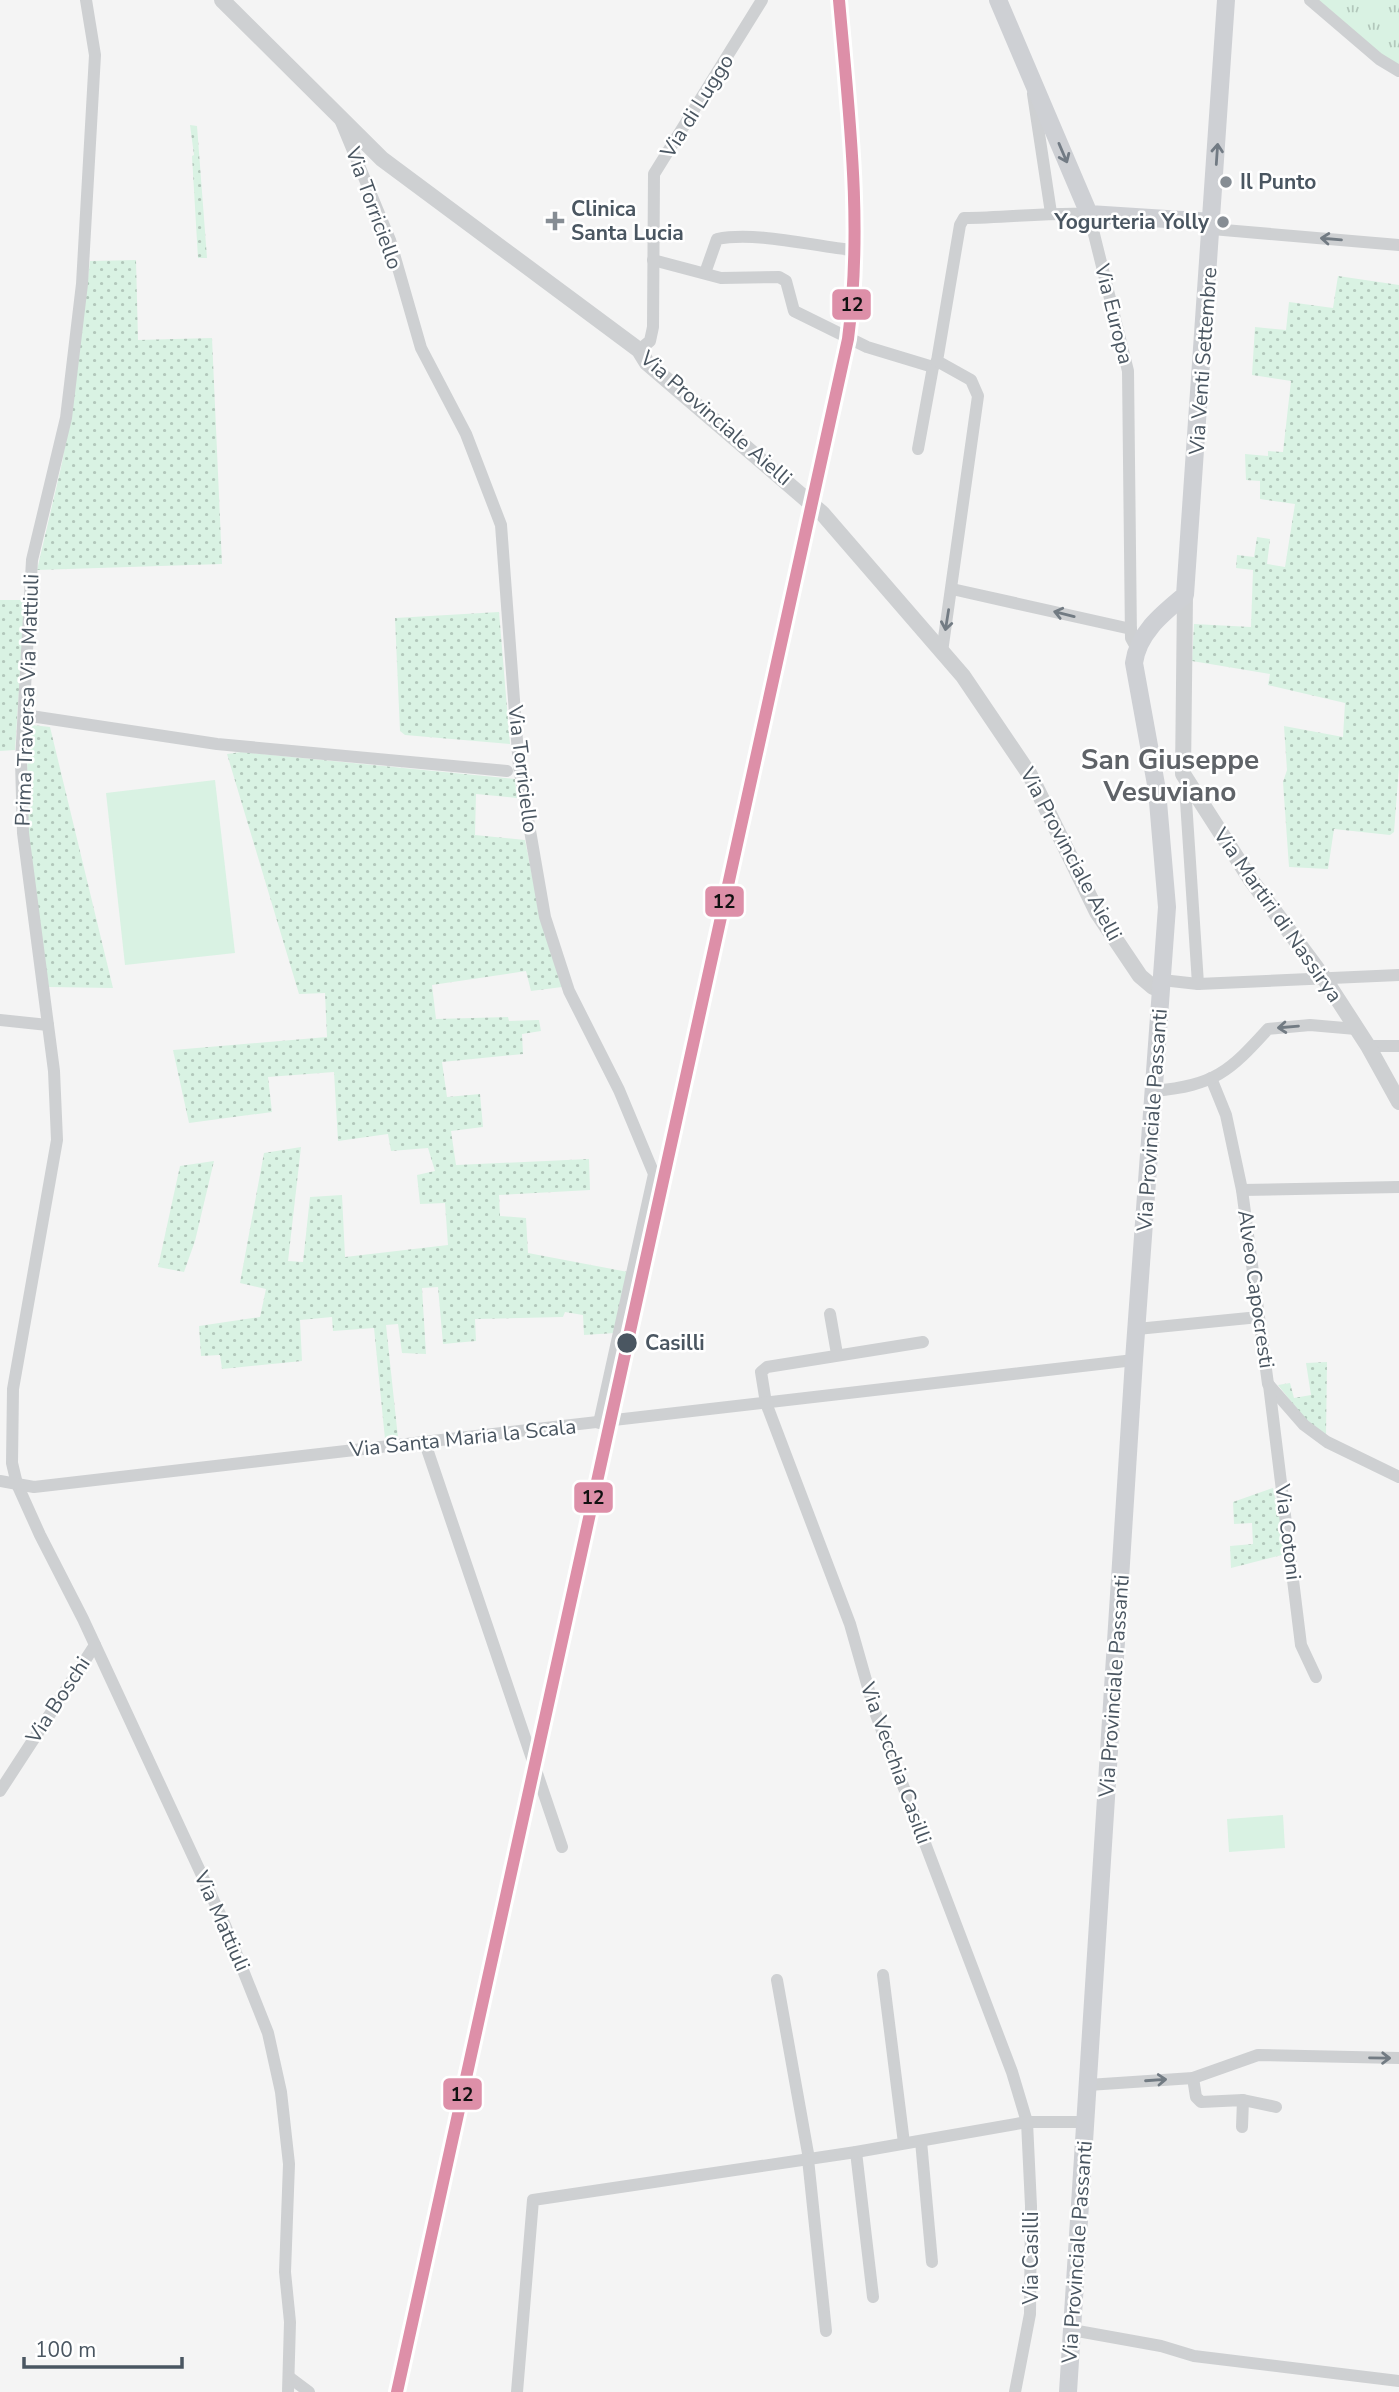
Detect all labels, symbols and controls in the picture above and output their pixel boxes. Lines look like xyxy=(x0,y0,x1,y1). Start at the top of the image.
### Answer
street label: Via di Luggo xyxy=(653,49,740,164)
street label: Via Torriciello xyxy=(339,142,409,273)
one-way arrow xyxy=(1057,142,1070,163)
one-way arrow xyxy=(1211,143,1224,166)
place label: Il Punto xyxy=(1240,168,1316,196)
marker: Il Punto xyxy=(1218,174,1234,190)
place label: Clinica Santa Lucia xyxy=(571,195,684,247)
place label: Yogurteria Yolly xyxy=(1053,208,1210,236)
marker: Clinica Santa Lucia xyxy=(545,211,565,231)
marker: Yogurteria Yolly xyxy=(1215,214,1231,230)
one-way arrow xyxy=(1320,233,1343,246)
street label: Via Europa xyxy=(1088,260,1140,367)
street label: Via Venti Settembre xyxy=(1182,266,1224,457)
line badge: 12 xyxy=(831,288,872,321)
text: 12 xyxy=(841,292,863,318)
street label: Via Provinciale Aielli xyxy=(633,344,798,492)
street label: Prima Traversa Via Mattiuli xyxy=(9,573,45,827)
one-way arrow xyxy=(1053,607,1076,620)
one-way arrow xyxy=(940,609,953,631)
street label: Via Torriciello xyxy=(501,703,545,834)
district label: San Giuseppe Vesuviano xyxy=(1081,741,1259,811)
street label: Via Provinciale Aielli xyxy=(1013,762,1129,946)
street label: Via Martiri di Nassirya xyxy=(1207,821,1349,1008)
line badge: 12 xyxy=(704,885,745,918)
text: 12 xyxy=(713,889,735,915)
street label: Via Provinciale Passanti xyxy=(1130,1008,1174,1233)
one-way arrow xyxy=(1277,1021,1300,1034)
street label: Alveo Capocresti xyxy=(1231,1208,1281,1370)
place label: Casilli xyxy=(645,1329,705,1357)
marker: Casilli xyxy=(615,1331,639,1355)
street label: Via Santa Maria la Scala xyxy=(347,1412,578,1464)
line badge: 12 xyxy=(573,1481,614,1514)
street label: Via Cotoni xyxy=(1268,1481,1308,1582)
text: 12 xyxy=(582,1485,604,1511)
street label: Via Provinciale Passanti xyxy=(1092,1574,1136,1799)
street label: Via Boschi xyxy=(19,1651,97,1750)
street label: Via Vecchia Casilli xyxy=(853,1677,938,1848)
street label: Via Mattiuli xyxy=(187,1865,257,1976)
one-way arrow xyxy=(1368,2051,1391,2064)
one-way arrow xyxy=(1144,2073,1167,2086)
line badge: 12 xyxy=(442,2077,483,2111)
text: 12 xyxy=(451,2082,473,2108)
street label: Via Provinciale Passanti xyxy=(1055,2140,1099,2365)
street label: Via Casilli xyxy=(1017,2211,1045,2306)
scale bar xyxy=(24,2326,182,2370)
text: 100 m xyxy=(35,2336,96,2364)

